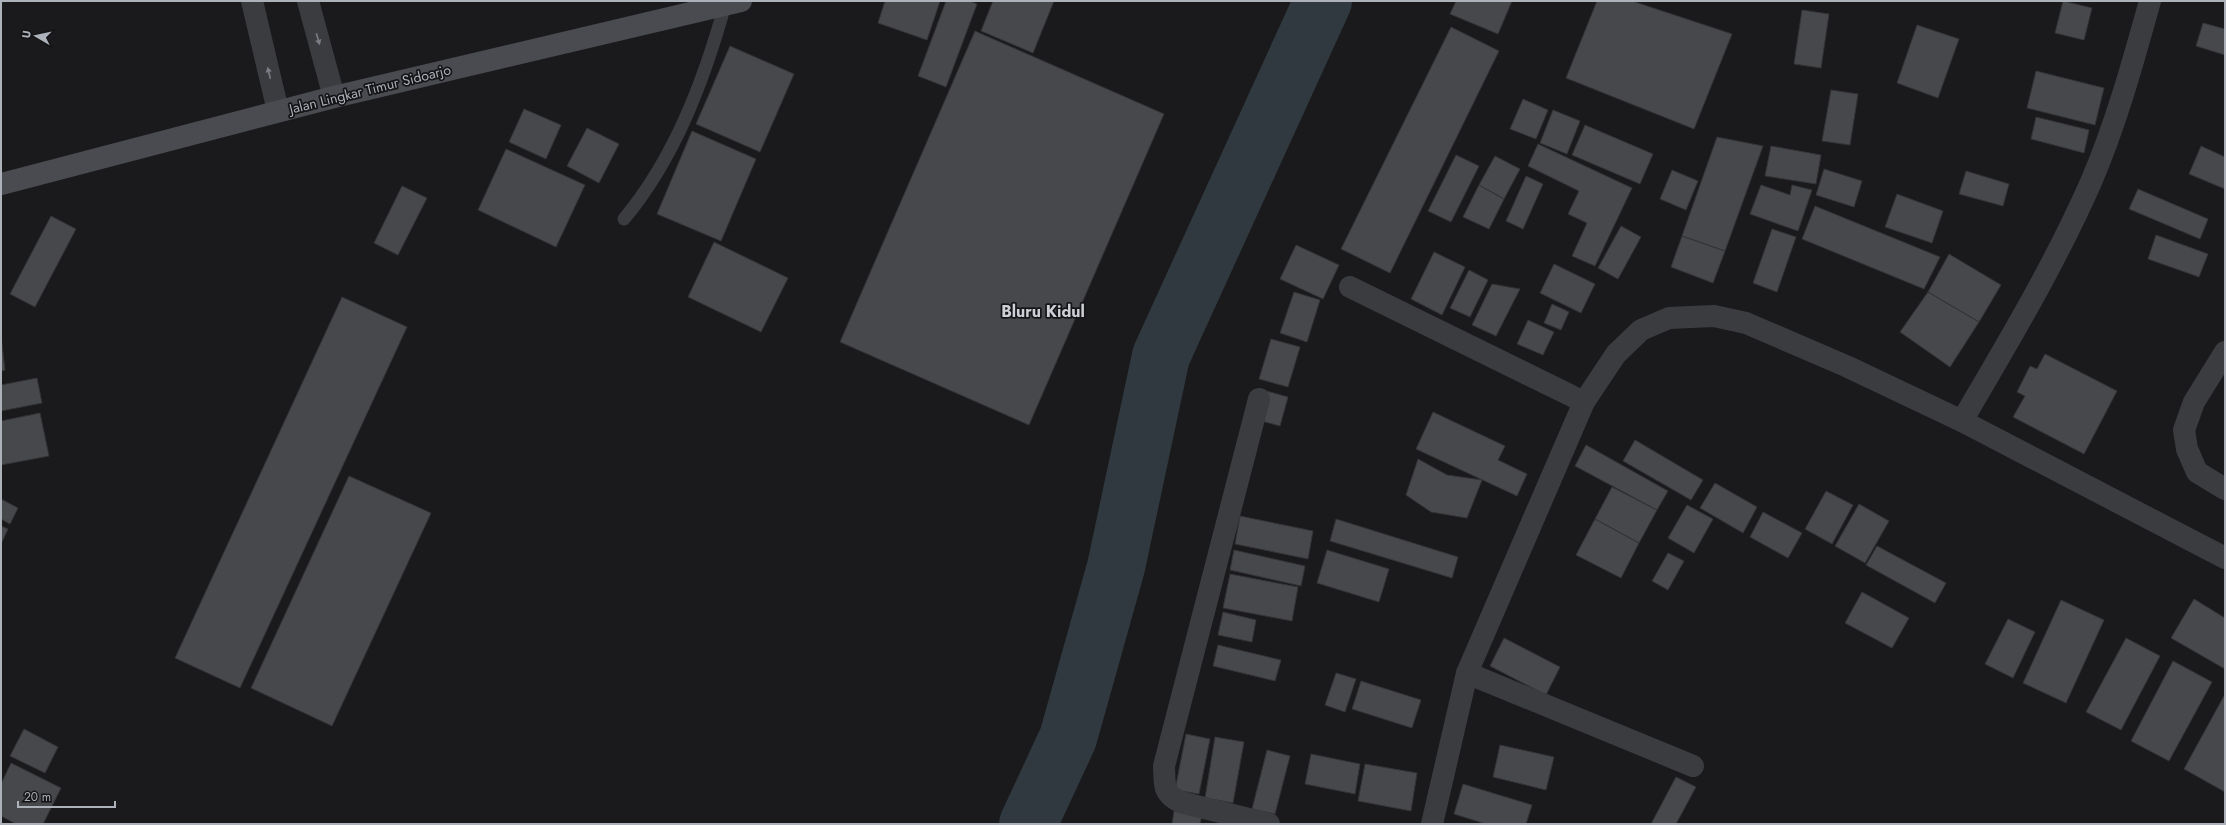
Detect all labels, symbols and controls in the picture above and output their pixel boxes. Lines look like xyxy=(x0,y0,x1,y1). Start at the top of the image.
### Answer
north arrow xyxy=(16,16,56,56)
text: U xyxy=(18,29,35,39)
one-way arrow xyxy=(315,33,321,45)
street label: Jalan Lingkar Timur Sidoarjo xyxy=(285,59,453,119)
one-way arrow xyxy=(266,67,272,80)
district label: Bluru Kidul xyxy=(1001,300,1085,323)
scale bar xyxy=(18,783,115,809)
text: 20 m xyxy=(24,788,51,806)

